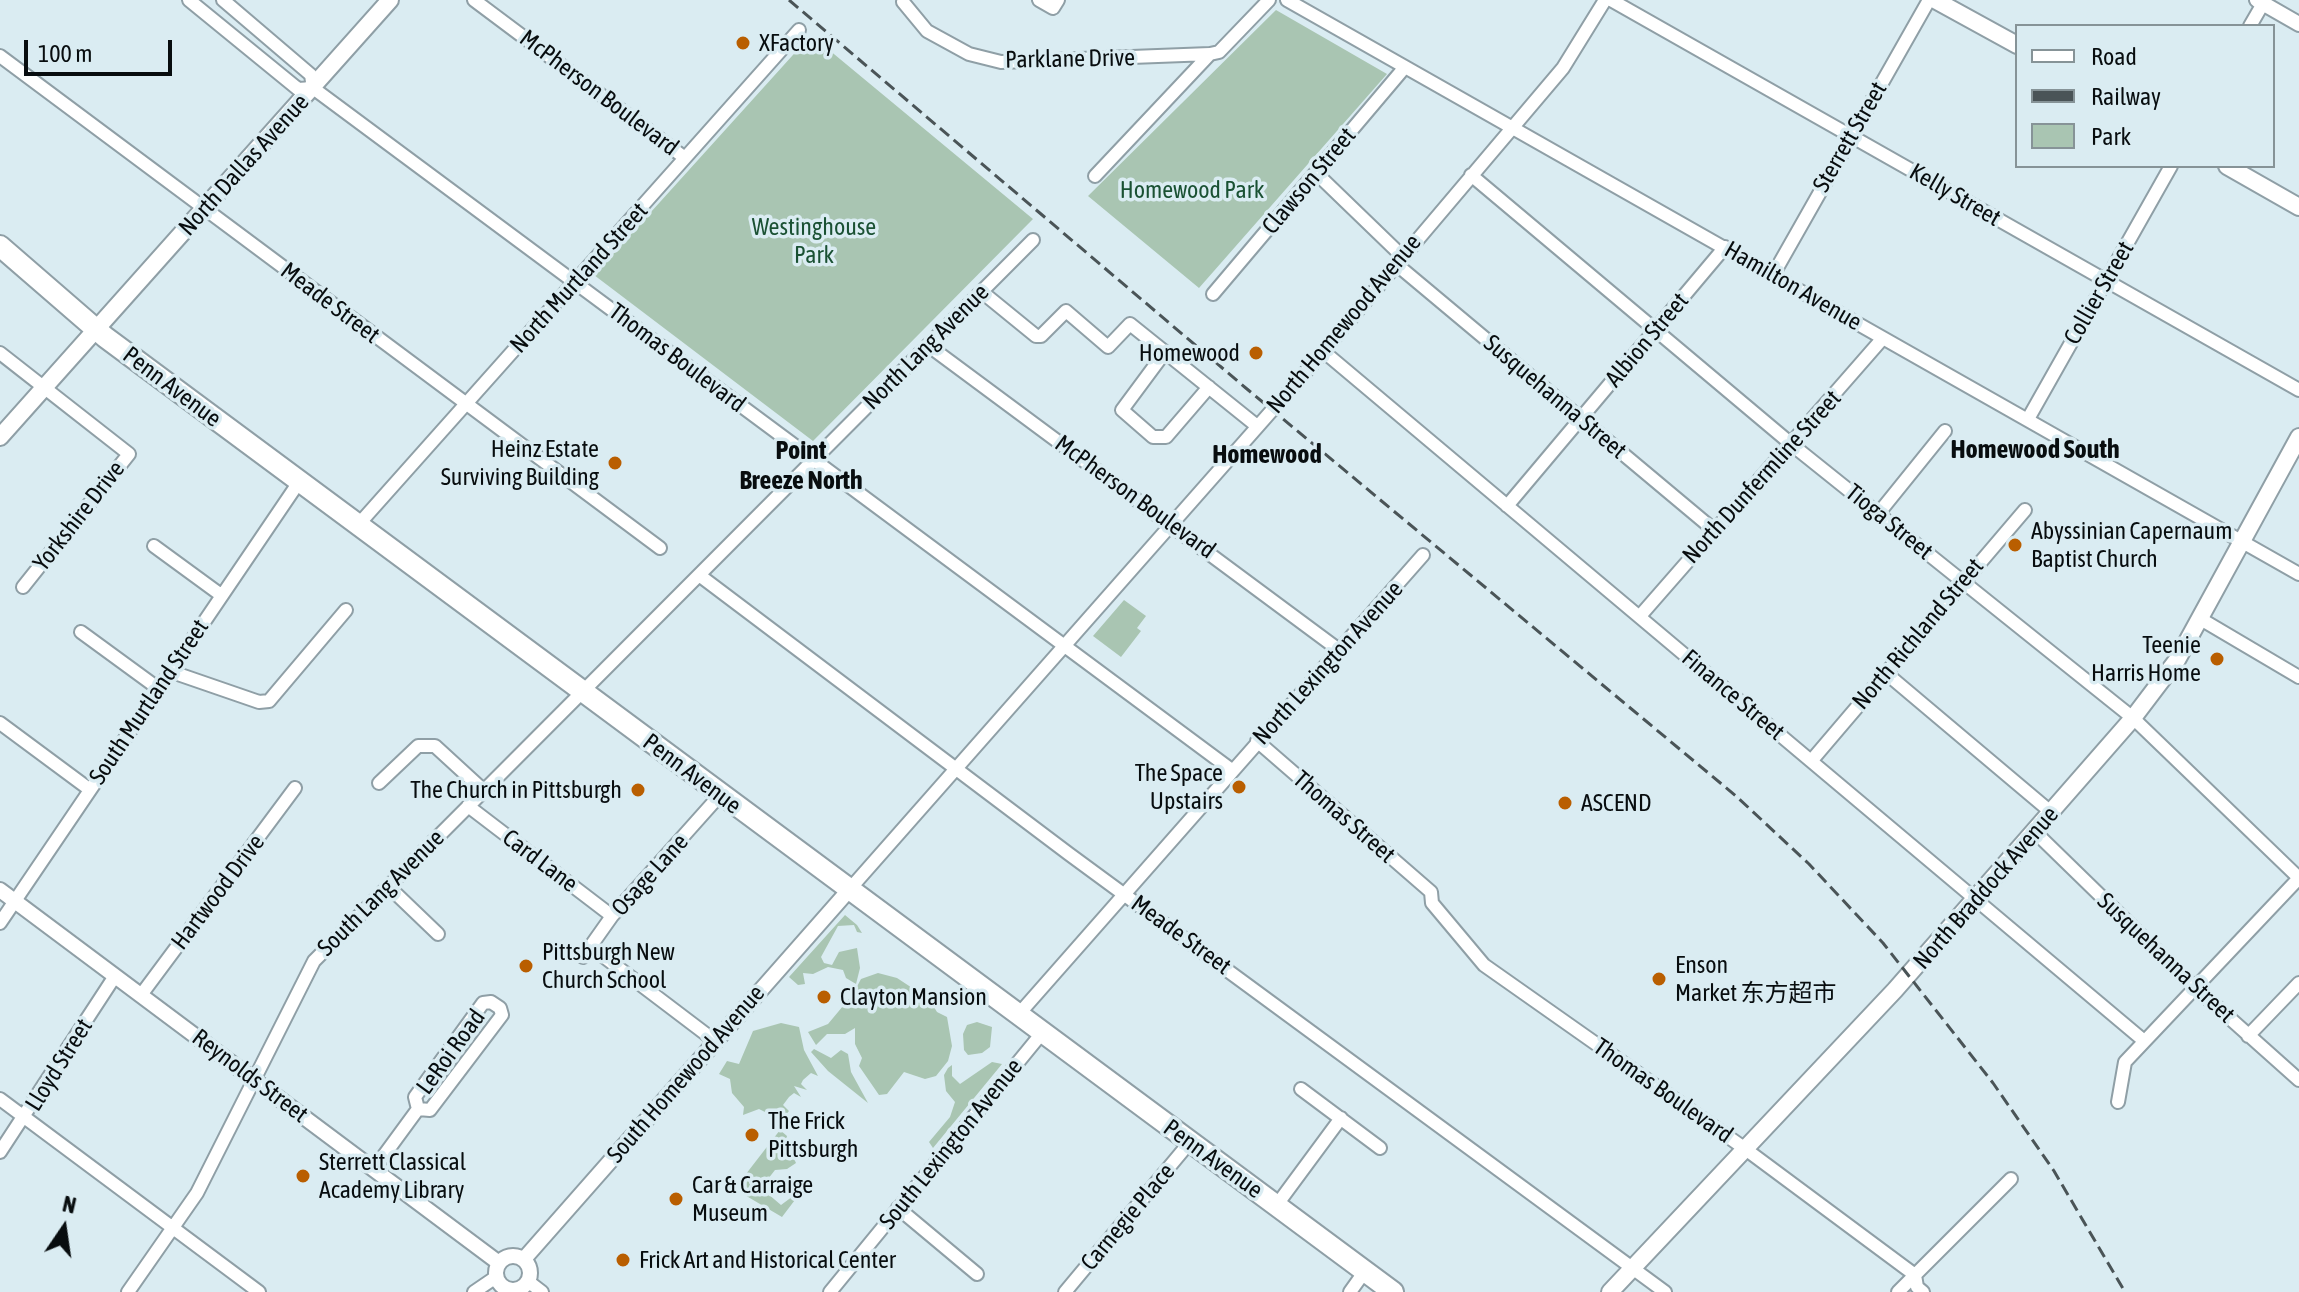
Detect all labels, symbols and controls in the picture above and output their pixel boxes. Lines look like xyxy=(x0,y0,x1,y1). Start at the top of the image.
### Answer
scale bar xyxy=(28,24,176,74)
street label: McPherson Boulevard xyxy=(514,24,684,162)
legend xyxy=(2015,24,2275,168)
place label: XFactory xyxy=(759,29,834,57)
marker: XFactory xyxy=(734,34,752,52)
text: 100 m xyxy=(38,40,92,67)
street label: Parklane Drive xyxy=(1005,43,1135,75)
text: Road xyxy=(2091,43,2137,70)
street label: Sterrett Street xyxy=(1807,77,1893,197)
text: Railway xyxy=(2091,83,2161,110)
street label: North Dallas Avenue xyxy=(173,88,315,242)
street label: Clawson Street xyxy=(1256,122,1362,240)
text: Park xyxy=(2091,123,2131,150)
street label: Kelly Street xyxy=(1904,157,2006,233)
park label: Homewood Park xyxy=(1120,176,1264,204)
street label: North Murtland Street xyxy=(504,197,654,359)
park label: Westinghouse Park xyxy=(752,213,876,269)
street label: North Homewood Avenue xyxy=(1261,229,1427,419)
street label: Hamilton Avenue xyxy=(1719,235,1867,337)
street label: Collier Street xyxy=(2058,236,2140,350)
street label: Meade Street xyxy=(275,256,385,350)
street label: North Lang Avenue xyxy=(857,278,995,416)
street label: Albion Street xyxy=(1599,287,1695,393)
street label: Thomas Boulevard xyxy=(603,297,751,419)
street label: Susquehanna Street xyxy=(1478,329,1632,465)
place label: Homewood xyxy=(1139,339,1240,367)
street label: Penn Avenue xyxy=(117,341,227,433)
marker: Homewood xyxy=(1247,344,1265,362)
street label: North Dunfermline Street xyxy=(1677,384,1847,570)
street label: McPherson Boulevard xyxy=(1049,429,1221,565)
district label: Homewood South xyxy=(1951,434,2119,466)
place label: Heinz Estate Surviving Building xyxy=(441,435,599,491)
district label: Point Breeze North xyxy=(739,435,863,496)
district label: Homewood xyxy=(1212,439,1322,471)
marker: Heinz Estate Surviving Building xyxy=(606,454,624,472)
street label: Yorkshire Drive xyxy=(27,455,131,577)
street label: Tioga Street xyxy=(1840,478,1938,566)
place label: Abyssinian Capernaum Baptist Church xyxy=(2031,517,2232,573)
marker: Abyssinian Capernaum Baptist Church xyxy=(2006,536,2024,554)
street label: North Richland Street xyxy=(1846,552,1990,716)
street label: North Lexington Avenue xyxy=(1247,575,1409,751)
street label: South Murtland Street xyxy=(83,614,215,790)
place label: Teenie Harris Home xyxy=(2091,631,2201,687)
street label: Finance Street xyxy=(1676,644,1790,746)
marker: Teenie Harris Home xyxy=(2208,650,2226,668)
street label: Penn Avenue xyxy=(637,728,747,820)
place label: The Space Upstairs xyxy=(1135,759,1223,815)
street label: Thomas Street xyxy=(1287,765,1401,869)
place label: The Church in Pittsburgh xyxy=(410,776,622,804)
marker: The Space Upstairs xyxy=(1230,778,1248,796)
marker: The Church in Pittsburgh xyxy=(629,781,647,799)
place label: ASCEND xyxy=(1581,789,1651,817)
marker: ASCEND xyxy=(1556,794,1574,812)
street label: North Braddock Avenue xyxy=(1907,801,2065,975)
street label: Card Lane xyxy=(497,823,583,899)
street label: South Lang Avenue xyxy=(312,824,450,962)
street label: Osage Lane xyxy=(606,828,694,922)
street label: Hartwood Drive xyxy=(165,829,271,955)
street label: Susquehanna Street xyxy=(2091,887,2241,1029)
street label: Meade Street xyxy=(1125,889,1237,981)
place label: Pittsburgh New Church School xyxy=(542,938,675,994)
place label: Enson Market 东方超市 xyxy=(1675,951,1836,1007)
marker: Pittsburgh New Church School xyxy=(517,957,535,975)
marker: Enson Market 东方超市 xyxy=(1650,970,1668,988)
street label: South Homewood Avenue xyxy=(601,979,771,1169)
place label: Clayton Mansion xyxy=(840,983,987,1011)
marker: Clayton Mansion xyxy=(815,988,833,1006)
street label: LeRoi Road xyxy=(411,1004,491,1100)
street label: Lloyd Street xyxy=(19,1014,99,1116)
street label: Reynolds Street xyxy=(186,1023,314,1129)
street label: Thomas Boulevard xyxy=(1588,1032,1738,1150)
street label: South Lexington Avenue xyxy=(873,1053,1029,1235)
place label: The Frick Pittsburgh xyxy=(768,1107,858,1163)
street label: Penn Avenue xyxy=(1158,1113,1268,1205)
marker: The Frick Pittsburgh xyxy=(743,1126,761,1144)
place label: Sterrett Classical Academy Library xyxy=(319,1148,466,1204)
street label: Carnegie Place xyxy=(1075,1158,1181,1276)
marker: Sterrett Classical Academy Library xyxy=(294,1167,312,1185)
place label: Car & Carraige Museum xyxy=(692,1171,813,1227)
north arrow xyxy=(24,1188,104,1268)
text: N xyxy=(60,1190,79,1219)
marker: Car & Carraige Museum xyxy=(667,1190,685,1208)
place label: Frick Art and Historical Center xyxy=(639,1246,896,1274)
marker: Frick Art and Historical Center xyxy=(614,1251,632,1269)

